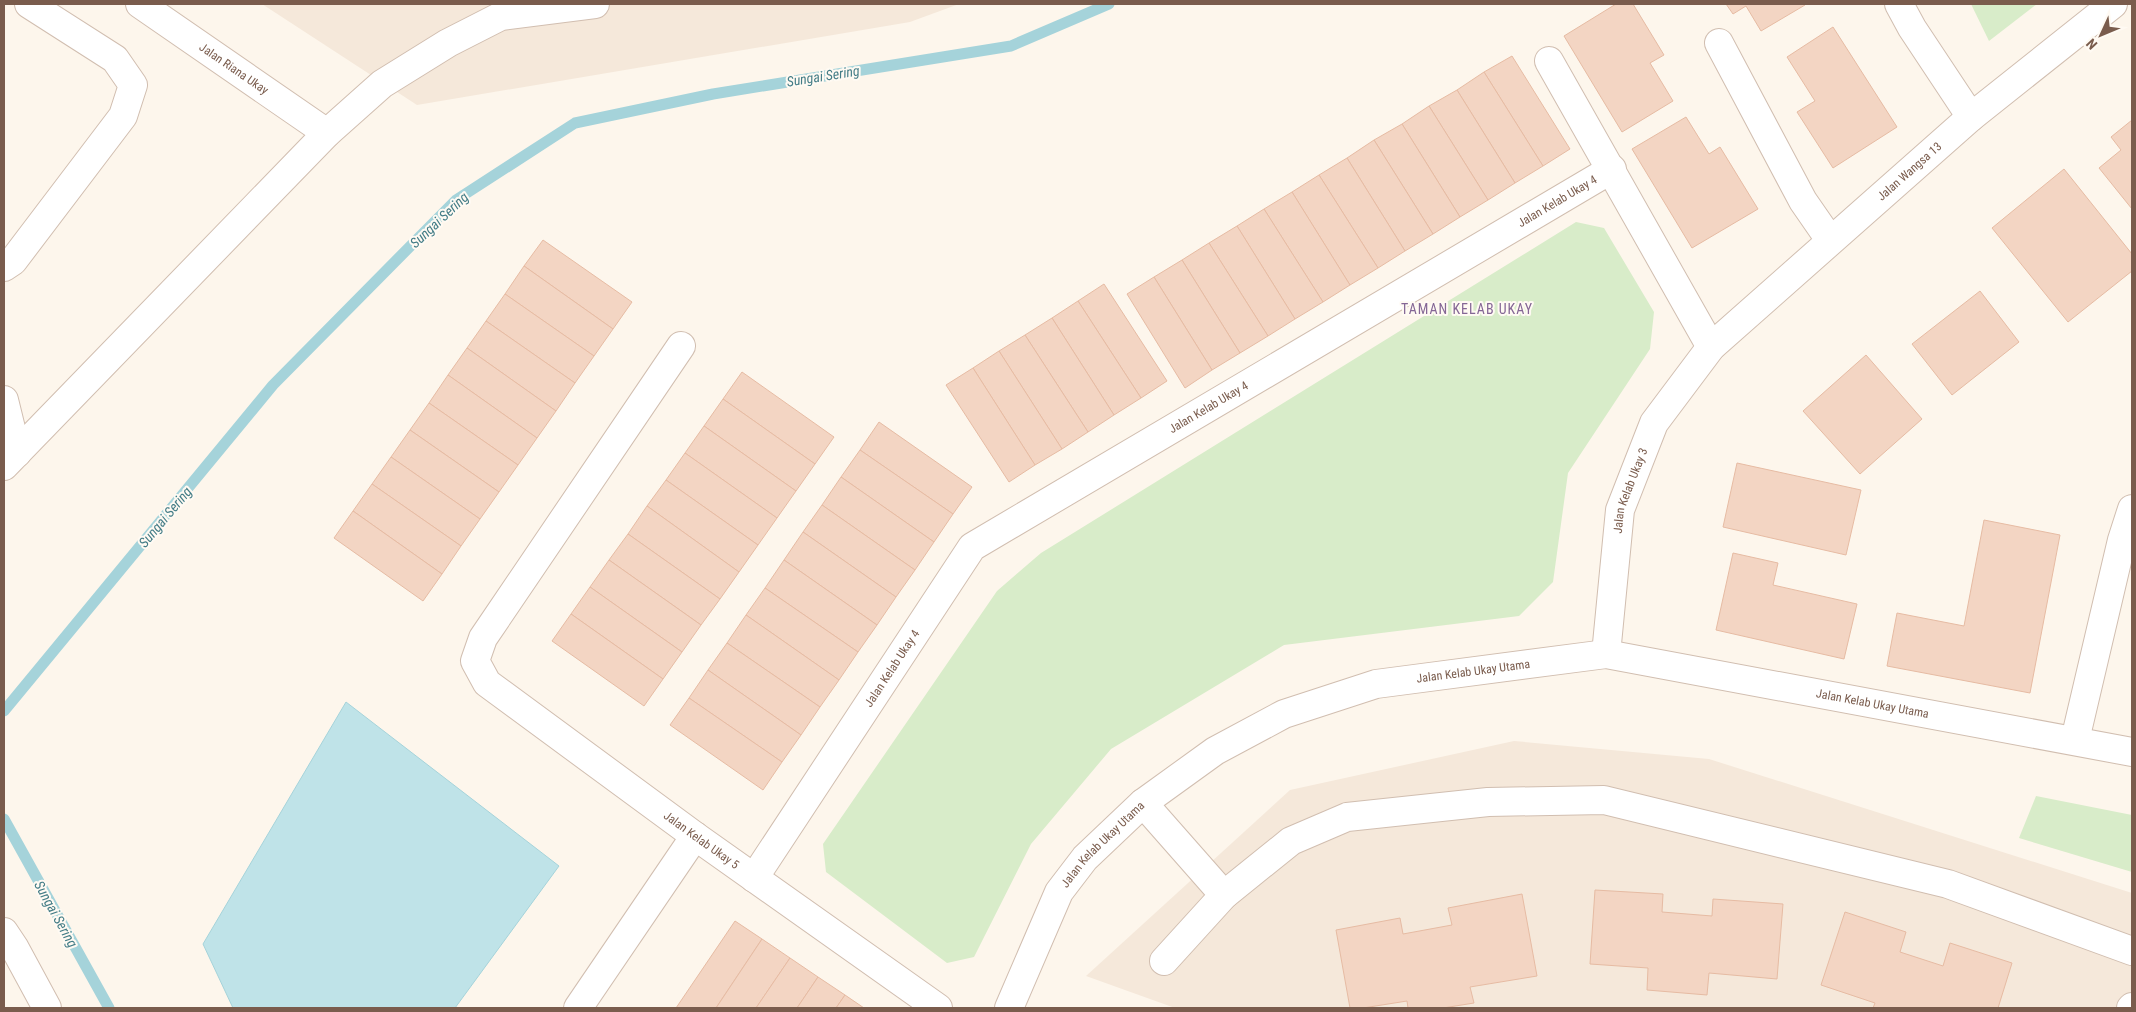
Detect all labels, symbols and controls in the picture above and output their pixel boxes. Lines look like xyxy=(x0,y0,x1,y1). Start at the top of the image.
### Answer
north arrow xyxy=(2076,10,2126,60)
text: N xyxy=(2083,35,2100,53)
street label: Jalan Riana Ukay xyxy=(197,40,271,97)
water label: Sungai Sering xyxy=(785,62,861,90)
street label: Jalan Wangsa 13 xyxy=(1874,139,1944,204)
street label: Jalan Kelab Ukay 4 xyxy=(1515,173,1599,230)
water label: Sungai Sering xyxy=(407,189,472,251)
district label: TAMAN KELAB UKAY xyxy=(1401,301,1533,317)
street label: Jalan Kelab Ukay 4 xyxy=(1166,379,1251,436)
street label: Jalan Kelab Ukay 3 xyxy=(1611,446,1651,534)
water label: Sungai Sering xyxy=(135,483,195,550)
street label: Jalan Kelab Ukay 4 xyxy=(862,627,923,710)
street label: Jalan Kelab Ukay Utama xyxy=(1416,657,1531,686)
street label: Jalan Kelab Ukay Utama xyxy=(1815,686,1930,721)
street label: Jalan Kelab Ukay Utama xyxy=(1058,798,1147,890)
street label: Jalan Kelab Ukay 5 xyxy=(661,808,742,872)
water label: Sungai Sering xyxy=(31,878,81,950)

